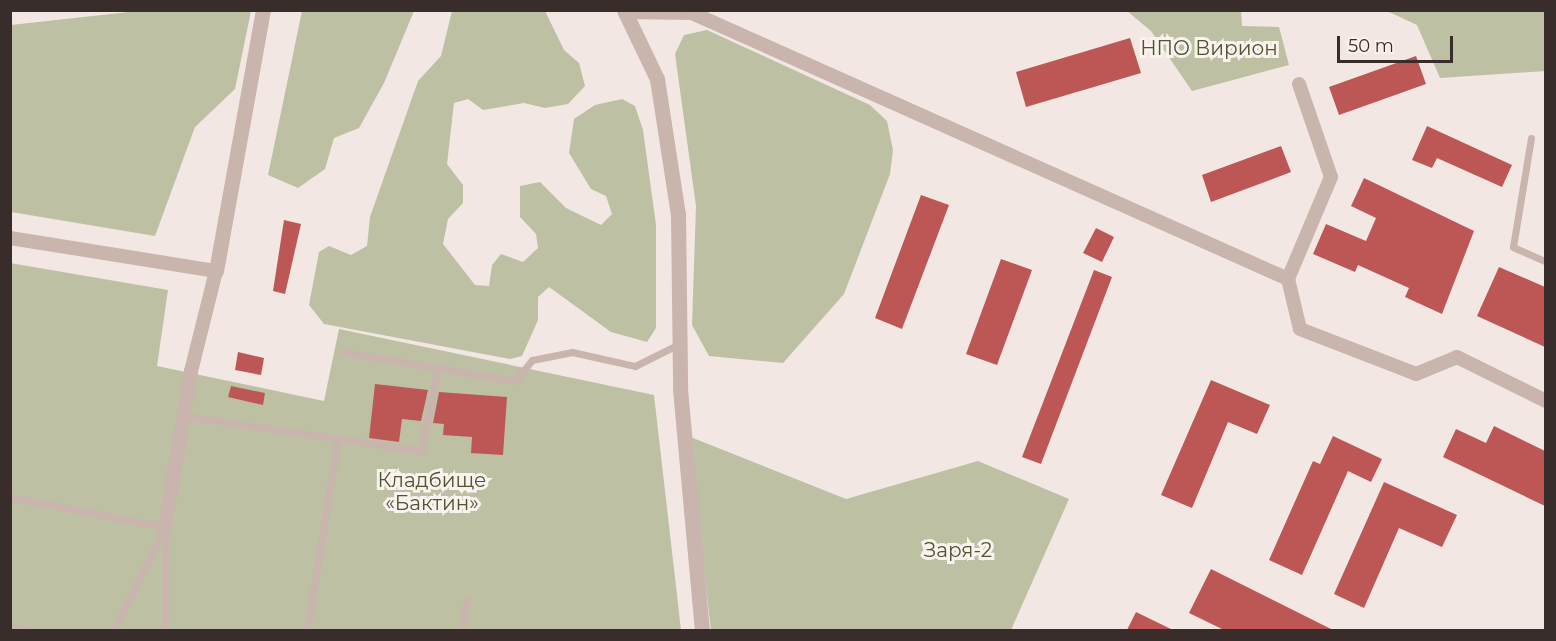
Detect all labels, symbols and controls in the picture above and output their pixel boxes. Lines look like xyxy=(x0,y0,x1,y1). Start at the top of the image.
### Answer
scale bar xyxy=(1340,24,1456,62)
text: 50 m xyxy=(1348,35,1394,57)
park label: НПО Вирион xyxy=(1140,36,1278,60)
park label: Кладбище «Бактин» xyxy=(378,468,486,515)
park label: Заря-2 xyxy=(924,538,992,562)

